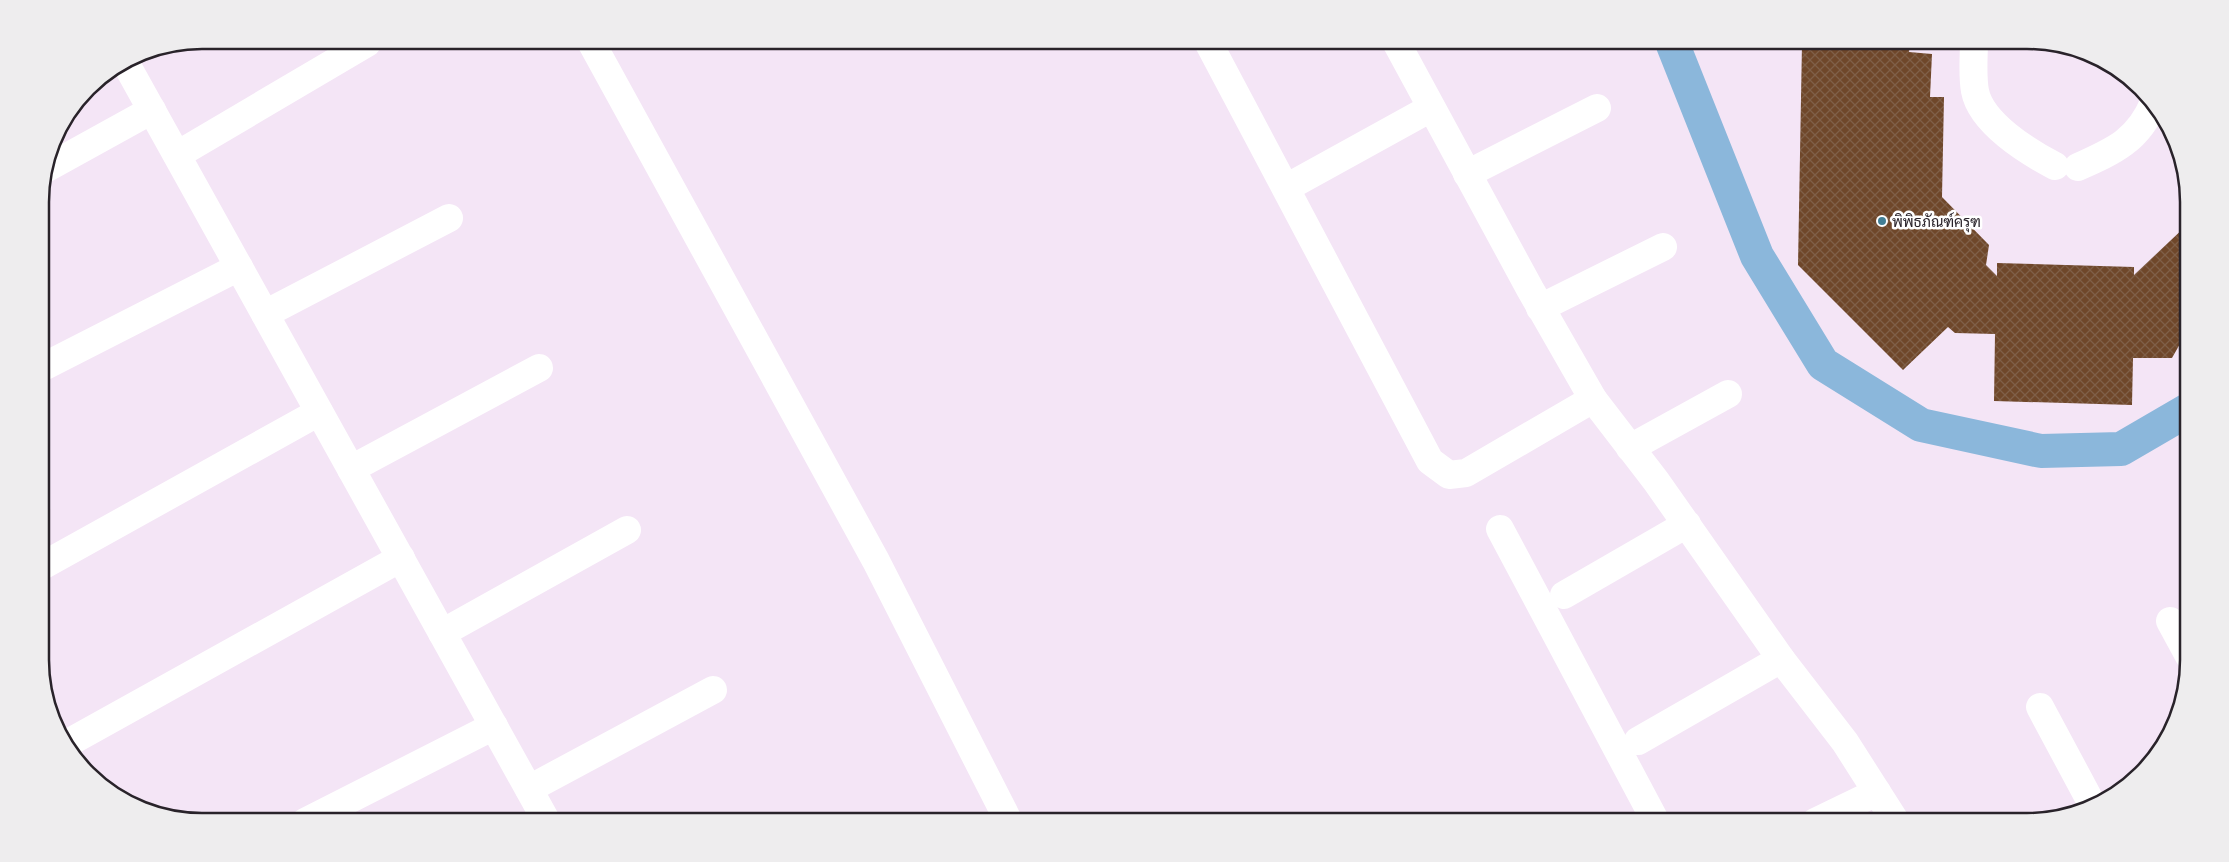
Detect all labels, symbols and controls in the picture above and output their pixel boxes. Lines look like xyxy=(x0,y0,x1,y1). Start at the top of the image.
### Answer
place label: พิพิธภัณฑ์ครุฑ xyxy=(1892,212,1981,233)
marker: พิพิธภัณฑ์ครุฑ xyxy=(1876,215,1888,227)

